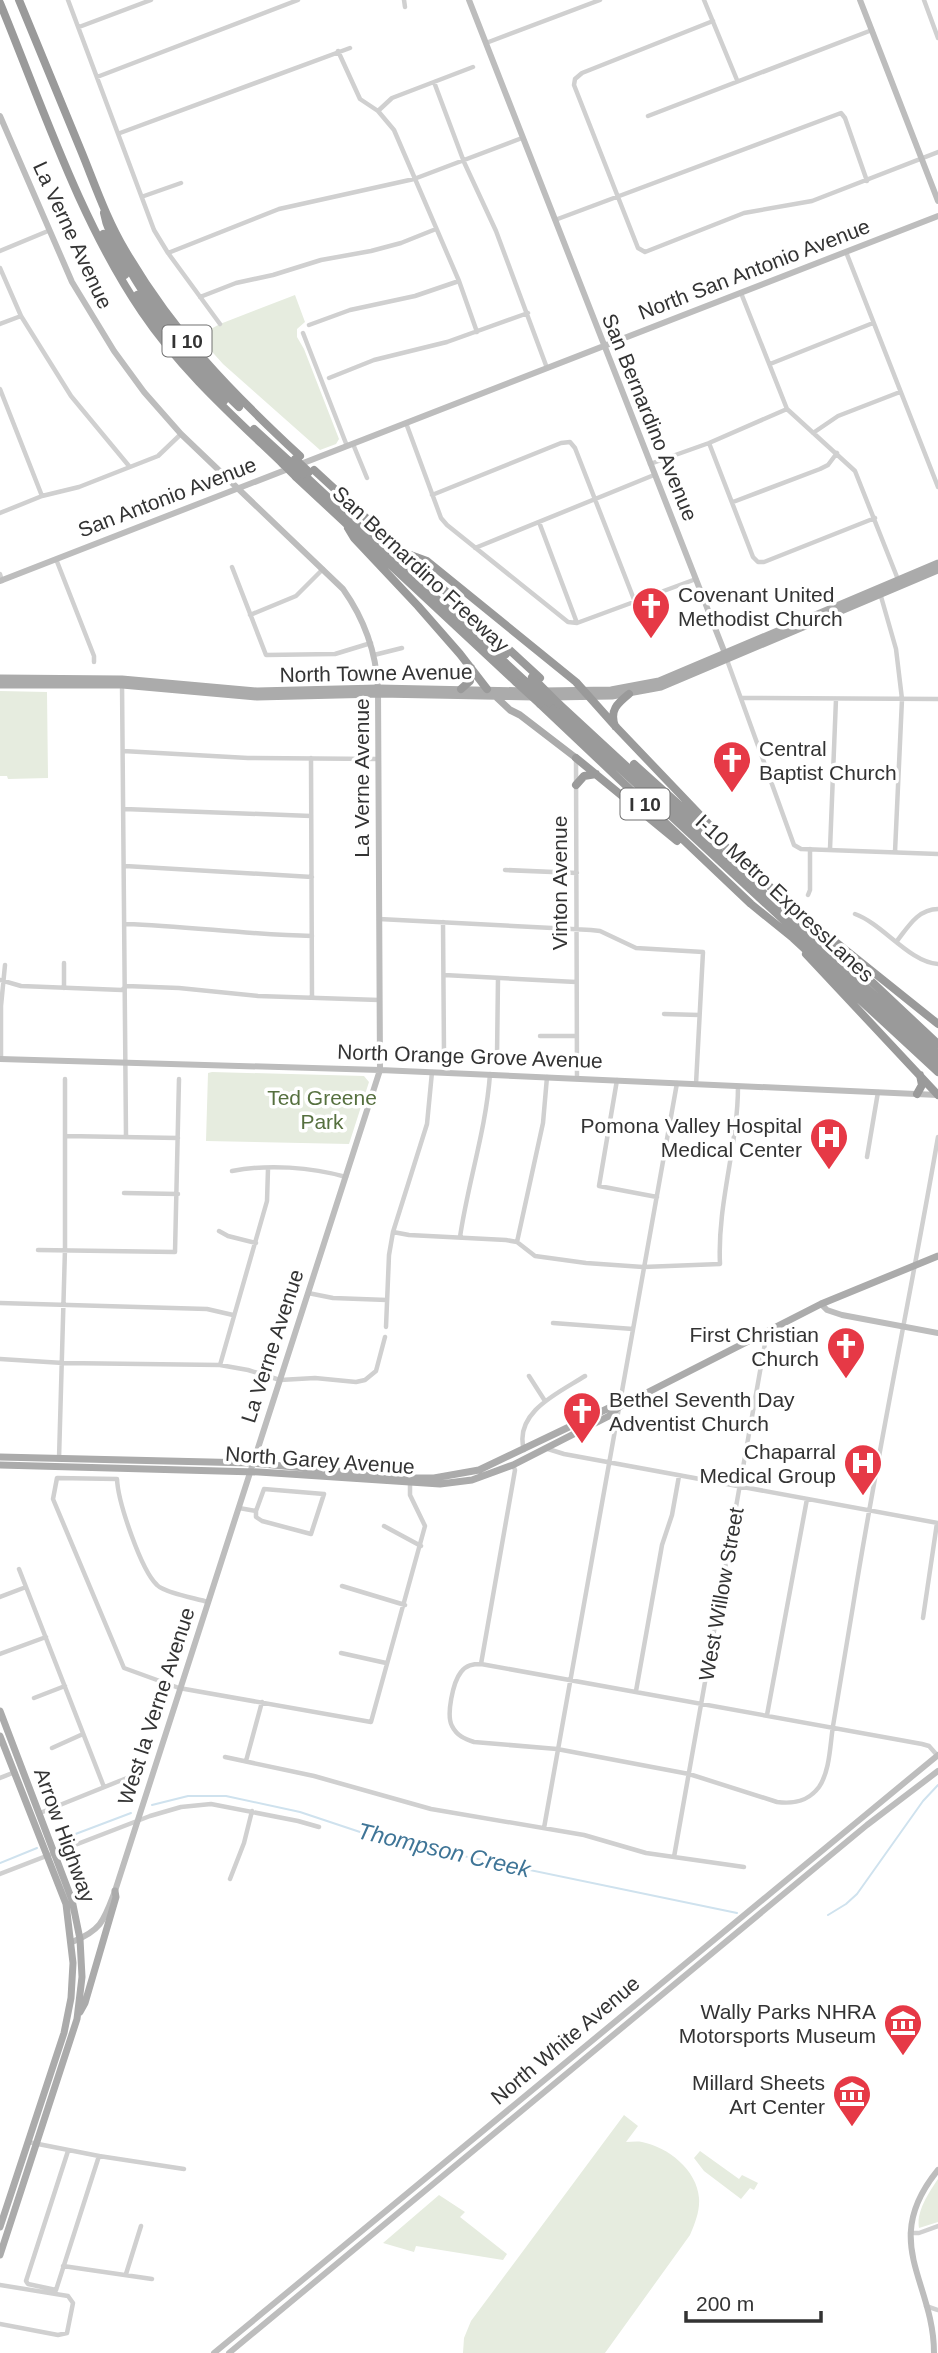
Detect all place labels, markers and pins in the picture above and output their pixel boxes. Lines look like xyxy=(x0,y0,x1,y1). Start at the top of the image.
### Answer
place label: Covenant United Methodist Church xyxy=(678,583,843,630)
church icon: Covenant United Methodist Church xyxy=(630,585,672,640)
place label: Central Baptist Church xyxy=(759,737,897,784)
church icon: Central Baptist Church xyxy=(711,739,753,794)
place label: Pomona Valley Hospital Medical Center xyxy=(581,1114,802,1161)
hospital icon: Pomona Valley Hospital Medical Center xyxy=(808,1116,850,1171)
place label: First Christian Church xyxy=(689,1323,819,1370)
church icon: First Christian Church xyxy=(825,1325,867,1380)
place label: Bethel Seventh Day Adventist Church xyxy=(609,1388,795,1435)
church icon: Bethel Seventh Day Adventist Church xyxy=(561,1390,603,1445)
place label: Chaparral Medical Group xyxy=(699,1440,836,1487)
hospital icon: Chaparral Medical Group xyxy=(842,1442,884,1497)
place label: Wally Parks NHRA Motorsports Museum xyxy=(679,2000,876,2047)
museum icon: Wally Parks NHRA Motorsports Museum xyxy=(882,2002,924,2057)
place label: Millard Sheets Art Center xyxy=(692,2071,825,2118)
museum icon: Millard Sheets Art Center xyxy=(831,2073,873,2128)

